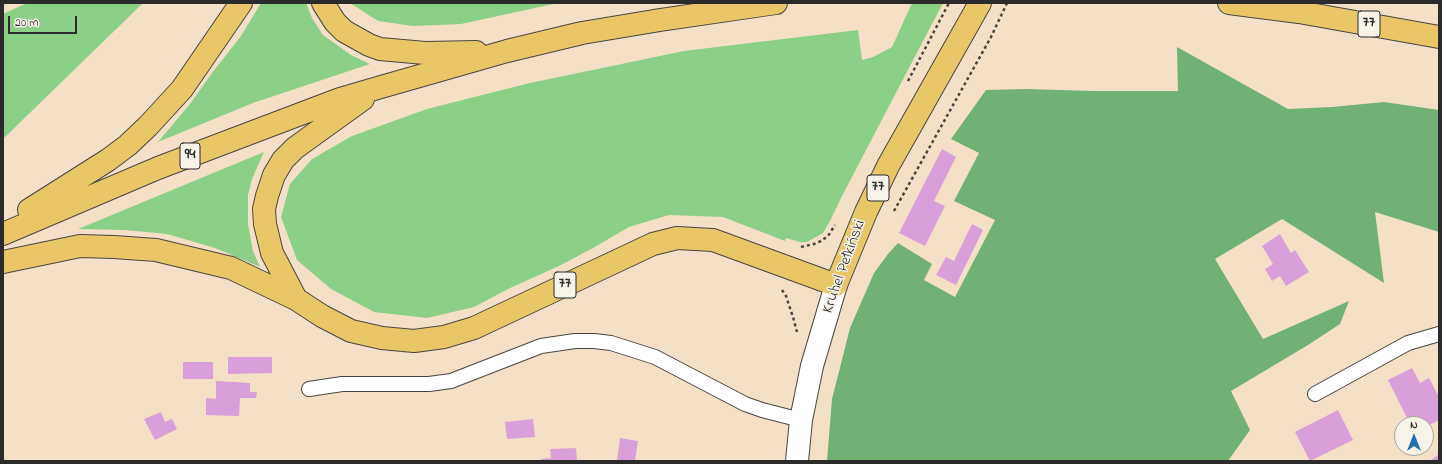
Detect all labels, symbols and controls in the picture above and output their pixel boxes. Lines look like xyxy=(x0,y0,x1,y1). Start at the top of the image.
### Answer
scale bar xyxy=(10,8,79,34)
road number: 77 xyxy=(1358,11,1380,37)
text: 20 m xyxy=(15,14,38,32)
road number: 94 xyxy=(180,143,200,169)
road number: 77 xyxy=(867,175,889,201)
street label: Kruhel Pełkiński xyxy=(819,218,871,316)
road number: 77 xyxy=(554,272,576,298)
north arrow xyxy=(1394,416,1434,456)
text: N xyxy=(1410,417,1418,433)

